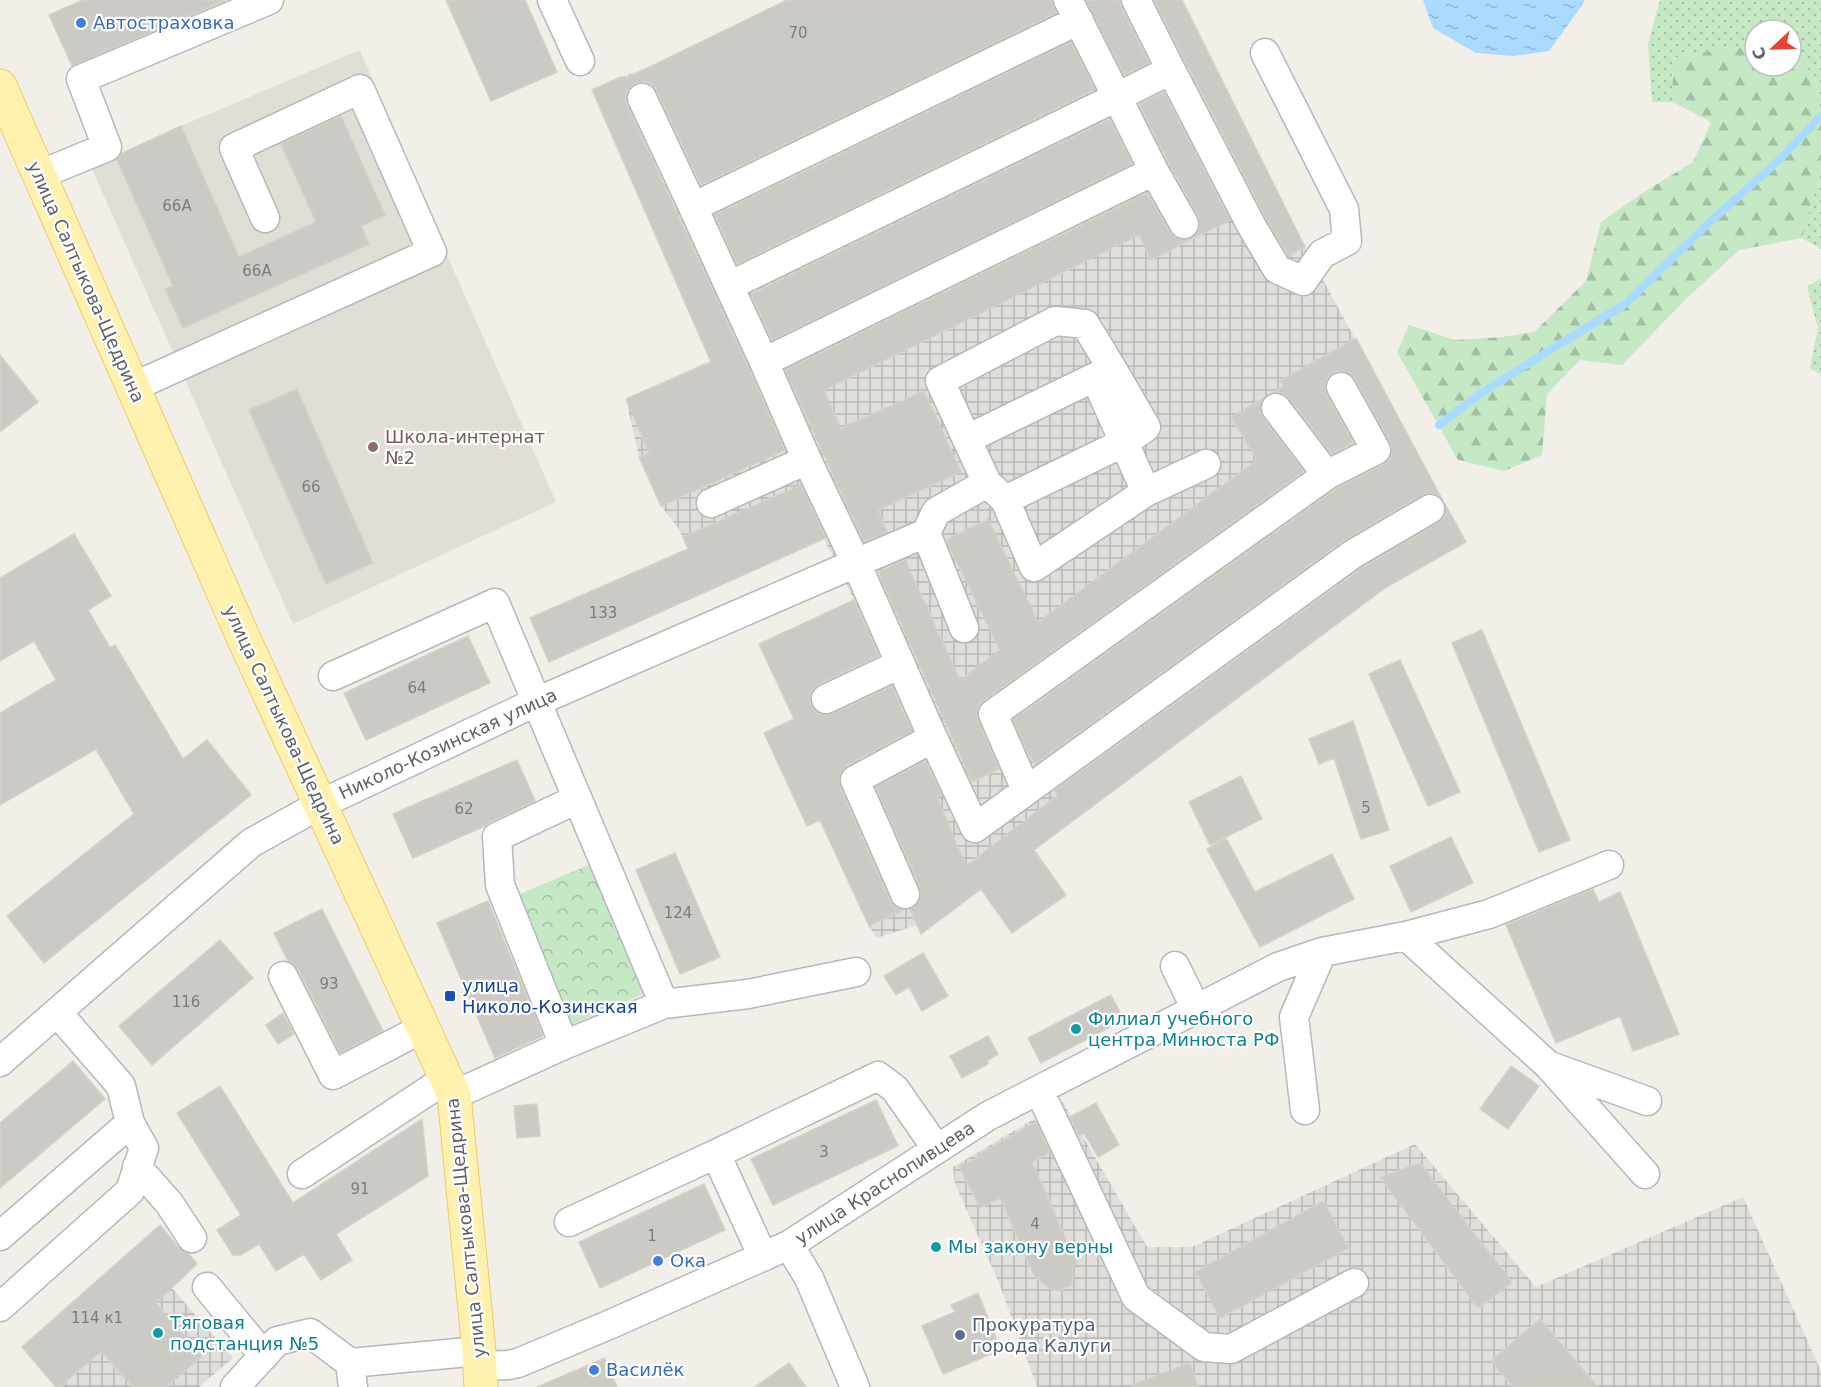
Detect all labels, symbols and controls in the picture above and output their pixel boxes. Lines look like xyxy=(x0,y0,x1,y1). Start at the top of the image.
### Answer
place label: Автостраховка xyxy=(93,12,234,33)
marker: Автостраховка xyxy=(74,16,88,30)
north arrow xyxy=(1743,18,1803,78)
house number: 70 xyxy=(788,24,808,42)
text: С xyxy=(1749,44,1771,62)
street label: улица Салтыкова-Щедрина xyxy=(24,158,149,406)
house number: 66А xyxy=(162,197,192,215)
house number: 66А xyxy=(242,262,272,280)
place label: Школа-интернат №2 xyxy=(385,426,545,468)
marker: Школа-интернат №2 xyxy=(366,440,380,454)
house number: 66 xyxy=(301,478,321,496)
street label: улица Салтыкова-Щедрина xyxy=(220,602,349,848)
house number: 133 xyxy=(589,604,617,622)
house number: 64 xyxy=(407,679,427,697)
street label: Николо-Козинская улица xyxy=(335,684,560,803)
house number: 5 xyxy=(1361,799,1371,817)
house number: 62 xyxy=(454,800,474,818)
house number: 124 xyxy=(664,904,692,922)
house number: 93 xyxy=(319,975,339,993)
place label: улица Николо-Козинская xyxy=(462,975,638,1017)
marker: улица Николо-Козинская xyxy=(443,989,457,1003)
house number: 116 xyxy=(172,993,200,1011)
place label: Филиал учебного центра Минюста РФ xyxy=(1088,1008,1279,1050)
marker: Филиал учебного центра Минюста РФ xyxy=(1069,1022,1083,1036)
street label: улица Салтыкова-Щедрина xyxy=(441,1097,490,1359)
street label: улица Краснопивцева xyxy=(791,1117,978,1249)
house number: 3 xyxy=(819,1143,829,1161)
house number: 91 xyxy=(350,1180,370,1198)
house number: 4 xyxy=(1030,1215,1040,1233)
house number: 1 xyxy=(647,1227,657,1245)
place label: Мы закону верны xyxy=(948,1236,1113,1257)
marker: Мы закону верны xyxy=(929,1240,943,1254)
place label: Ока xyxy=(670,1250,706,1271)
marker: Ока xyxy=(651,1254,665,1268)
house number: 114 к1 xyxy=(71,1309,123,1327)
place label: Тяговая подстанция №5 xyxy=(169,1312,319,1354)
place label: Прокуратура города Калуги xyxy=(972,1314,1111,1356)
marker: Тяговая подстанция №5 xyxy=(151,1326,165,1340)
marker: Прокуратура города Калуги xyxy=(953,1328,967,1342)
place label: Василёк xyxy=(606,1359,685,1380)
marker: Василёк xyxy=(587,1363,601,1377)

